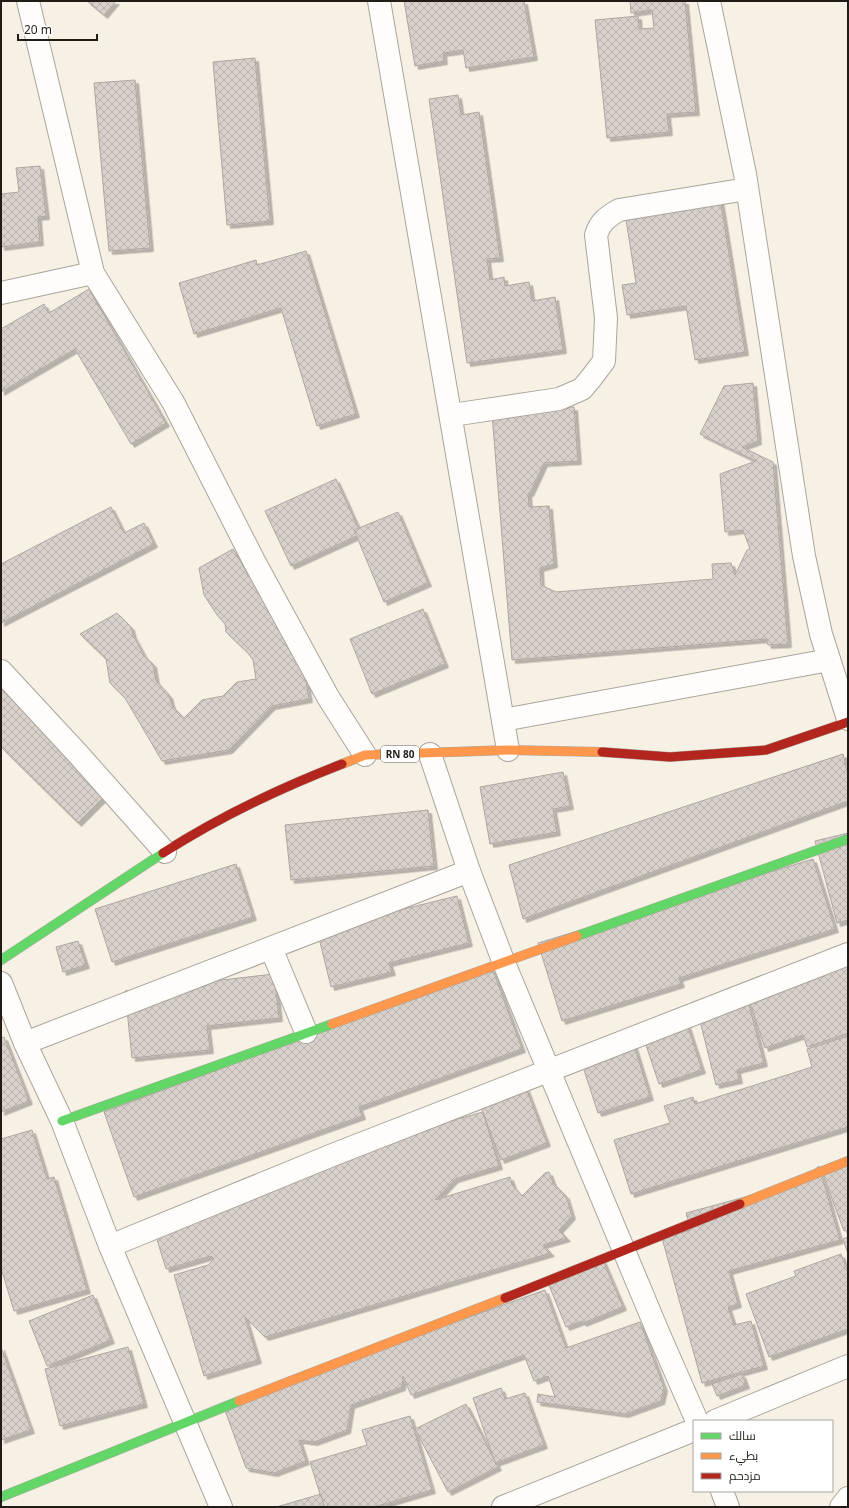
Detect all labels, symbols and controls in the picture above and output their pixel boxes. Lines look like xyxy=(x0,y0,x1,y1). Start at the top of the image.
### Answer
scale bar xyxy=(18,16,97,42)
text: 20 m xyxy=(24,21,52,38)
road number: RN 80 xyxy=(381,746,419,762)
legend xyxy=(693,1420,833,1492)
text: سالك xyxy=(729,1427,756,1444)
text: بطيء xyxy=(729,1447,758,1466)
text: مزدحم xyxy=(729,1467,761,1484)

